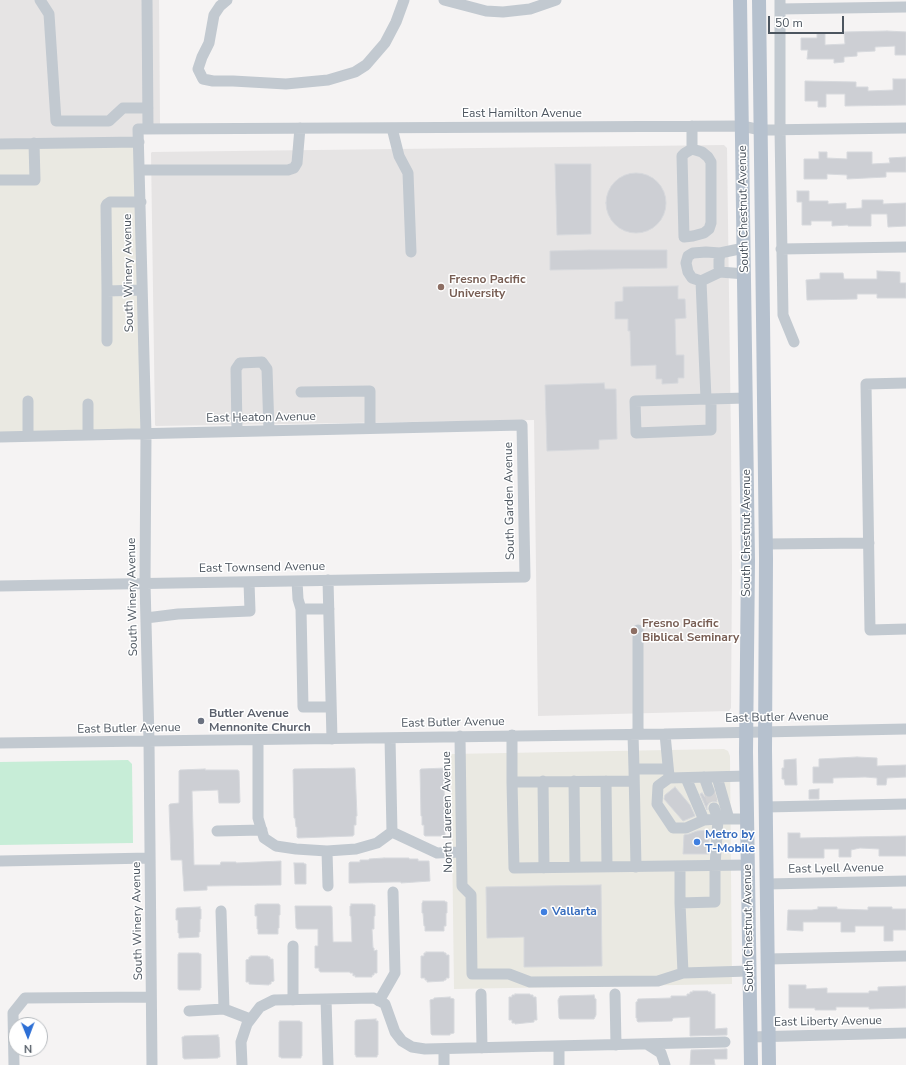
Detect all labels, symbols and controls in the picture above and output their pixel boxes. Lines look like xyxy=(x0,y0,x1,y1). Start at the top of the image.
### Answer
scale bar xyxy=(770,8,846,34)
text: 50 m xyxy=(775,15,803,31)
street label: East Hamilton Avenue xyxy=(462,107,582,121)
street label: South Chestnut Avenue xyxy=(736,145,752,273)
street label: South Winery Avenue xyxy=(121,213,137,333)
place label: Fresno Pacific University xyxy=(449,273,526,301)
marker: Fresno Pacific University xyxy=(436,282,446,292)
street label: East Heaton Avenue xyxy=(206,410,316,426)
street label: South Garden Avenue xyxy=(502,442,518,560)
street label: South Chestnut Avenue xyxy=(740,469,754,597)
street label: South Winery Avenue xyxy=(125,537,141,657)
street label: East Townsend Avenue xyxy=(199,560,325,576)
place label: Fresno Pacific Biblical Seminary xyxy=(642,617,739,645)
marker: Fresno Pacific Biblical Seminary xyxy=(629,626,639,636)
place label: Butler Avenue Mennonite Church xyxy=(209,707,311,735)
street label: East Butler Avenue xyxy=(725,710,829,726)
street label: East Butler Avenue xyxy=(401,715,505,731)
marker: Butler Avenue Mennonite Church xyxy=(196,716,206,726)
street label: East Butler Avenue xyxy=(77,721,181,737)
street label: North Laureen Avenue xyxy=(440,751,456,873)
place label: Metro by T-Mobile xyxy=(705,828,755,856)
marker: Metro by T-Mobile xyxy=(692,837,702,847)
street label: South Winery Avenue xyxy=(130,861,146,981)
street label: East Lyell Avenue xyxy=(788,861,884,877)
street label: South Chestnut Avenue xyxy=(741,864,757,992)
place label: Vallarta xyxy=(552,905,597,919)
marker: Vallarta xyxy=(539,907,549,917)
street label: East Liberty Avenue xyxy=(774,1014,882,1030)
north arrow xyxy=(8,1017,48,1057)
text: N xyxy=(24,1041,32,1056)

